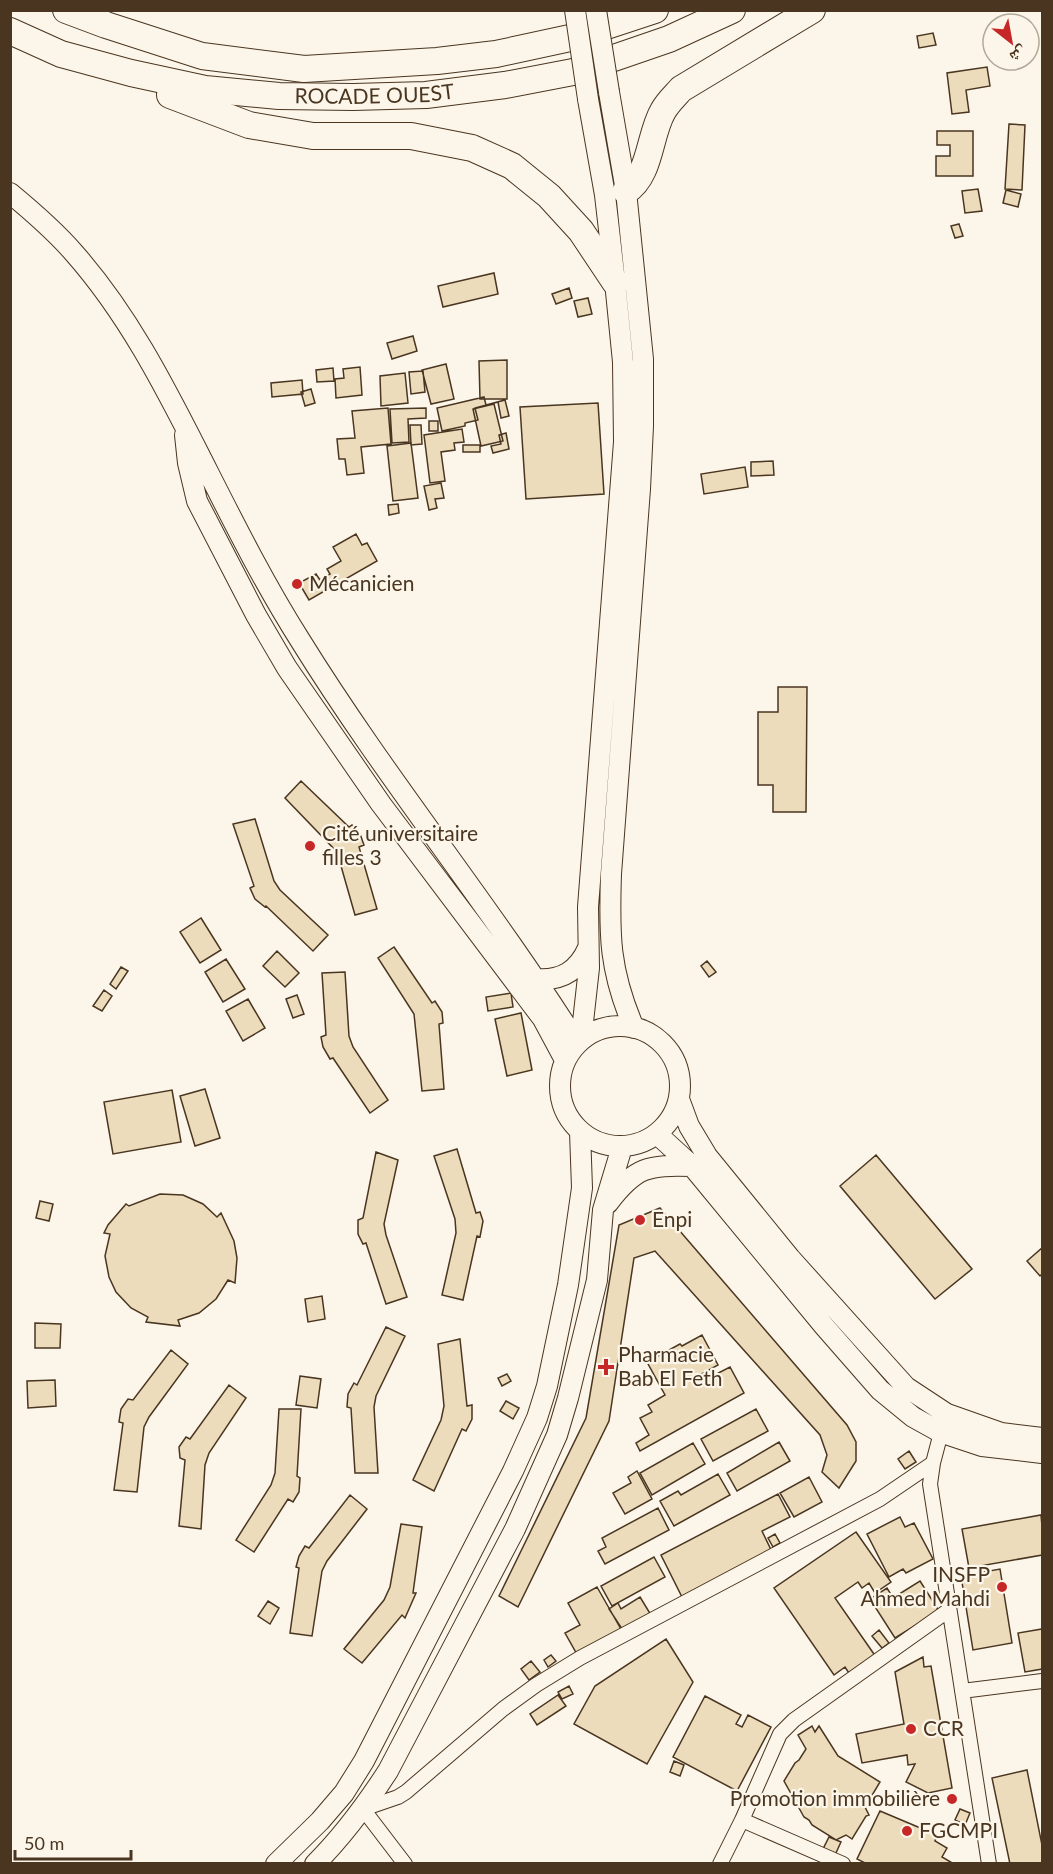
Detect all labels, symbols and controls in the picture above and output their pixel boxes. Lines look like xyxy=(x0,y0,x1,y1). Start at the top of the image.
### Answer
north arrow xyxy=(981,12,1041,72)
text: ش xyxy=(1006,42,1031,68)
street label: ROCADE OUEST xyxy=(294,77,456,108)
place label: Mécanicien xyxy=(309,570,414,595)
marker: Mécanicien xyxy=(290,577,304,591)
place label: Cité universitaire filles 3 xyxy=(322,820,478,869)
marker: Cité universitaire filles 3 xyxy=(303,839,317,853)
place label: Enpi xyxy=(652,1206,692,1231)
marker: Enpi xyxy=(633,1213,647,1227)
place label: Pharmacie Bab El Feth xyxy=(618,1341,723,1390)
marker: Pharmacie Bab El Feth xyxy=(599,1360,613,1374)
place label: INSFP Ahmed Mahdi xyxy=(860,1561,990,1610)
marker: INSFP Ahmed Mahdi xyxy=(995,1580,1009,1594)
place label: CCR xyxy=(923,1715,965,1740)
marker: CCR xyxy=(904,1722,918,1736)
place label: Promotion immobilière xyxy=(730,1785,940,1810)
marker: Promotion immobilière xyxy=(945,1792,959,1806)
place label: FGCMPI xyxy=(919,1817,998,1842)
scale bar xyxy=(15,1823,130,1861)
marker: FGCMPI xyxy=(900,1824,914,1838)
text: 50 m xyxy=(24,1832,64,1854)

